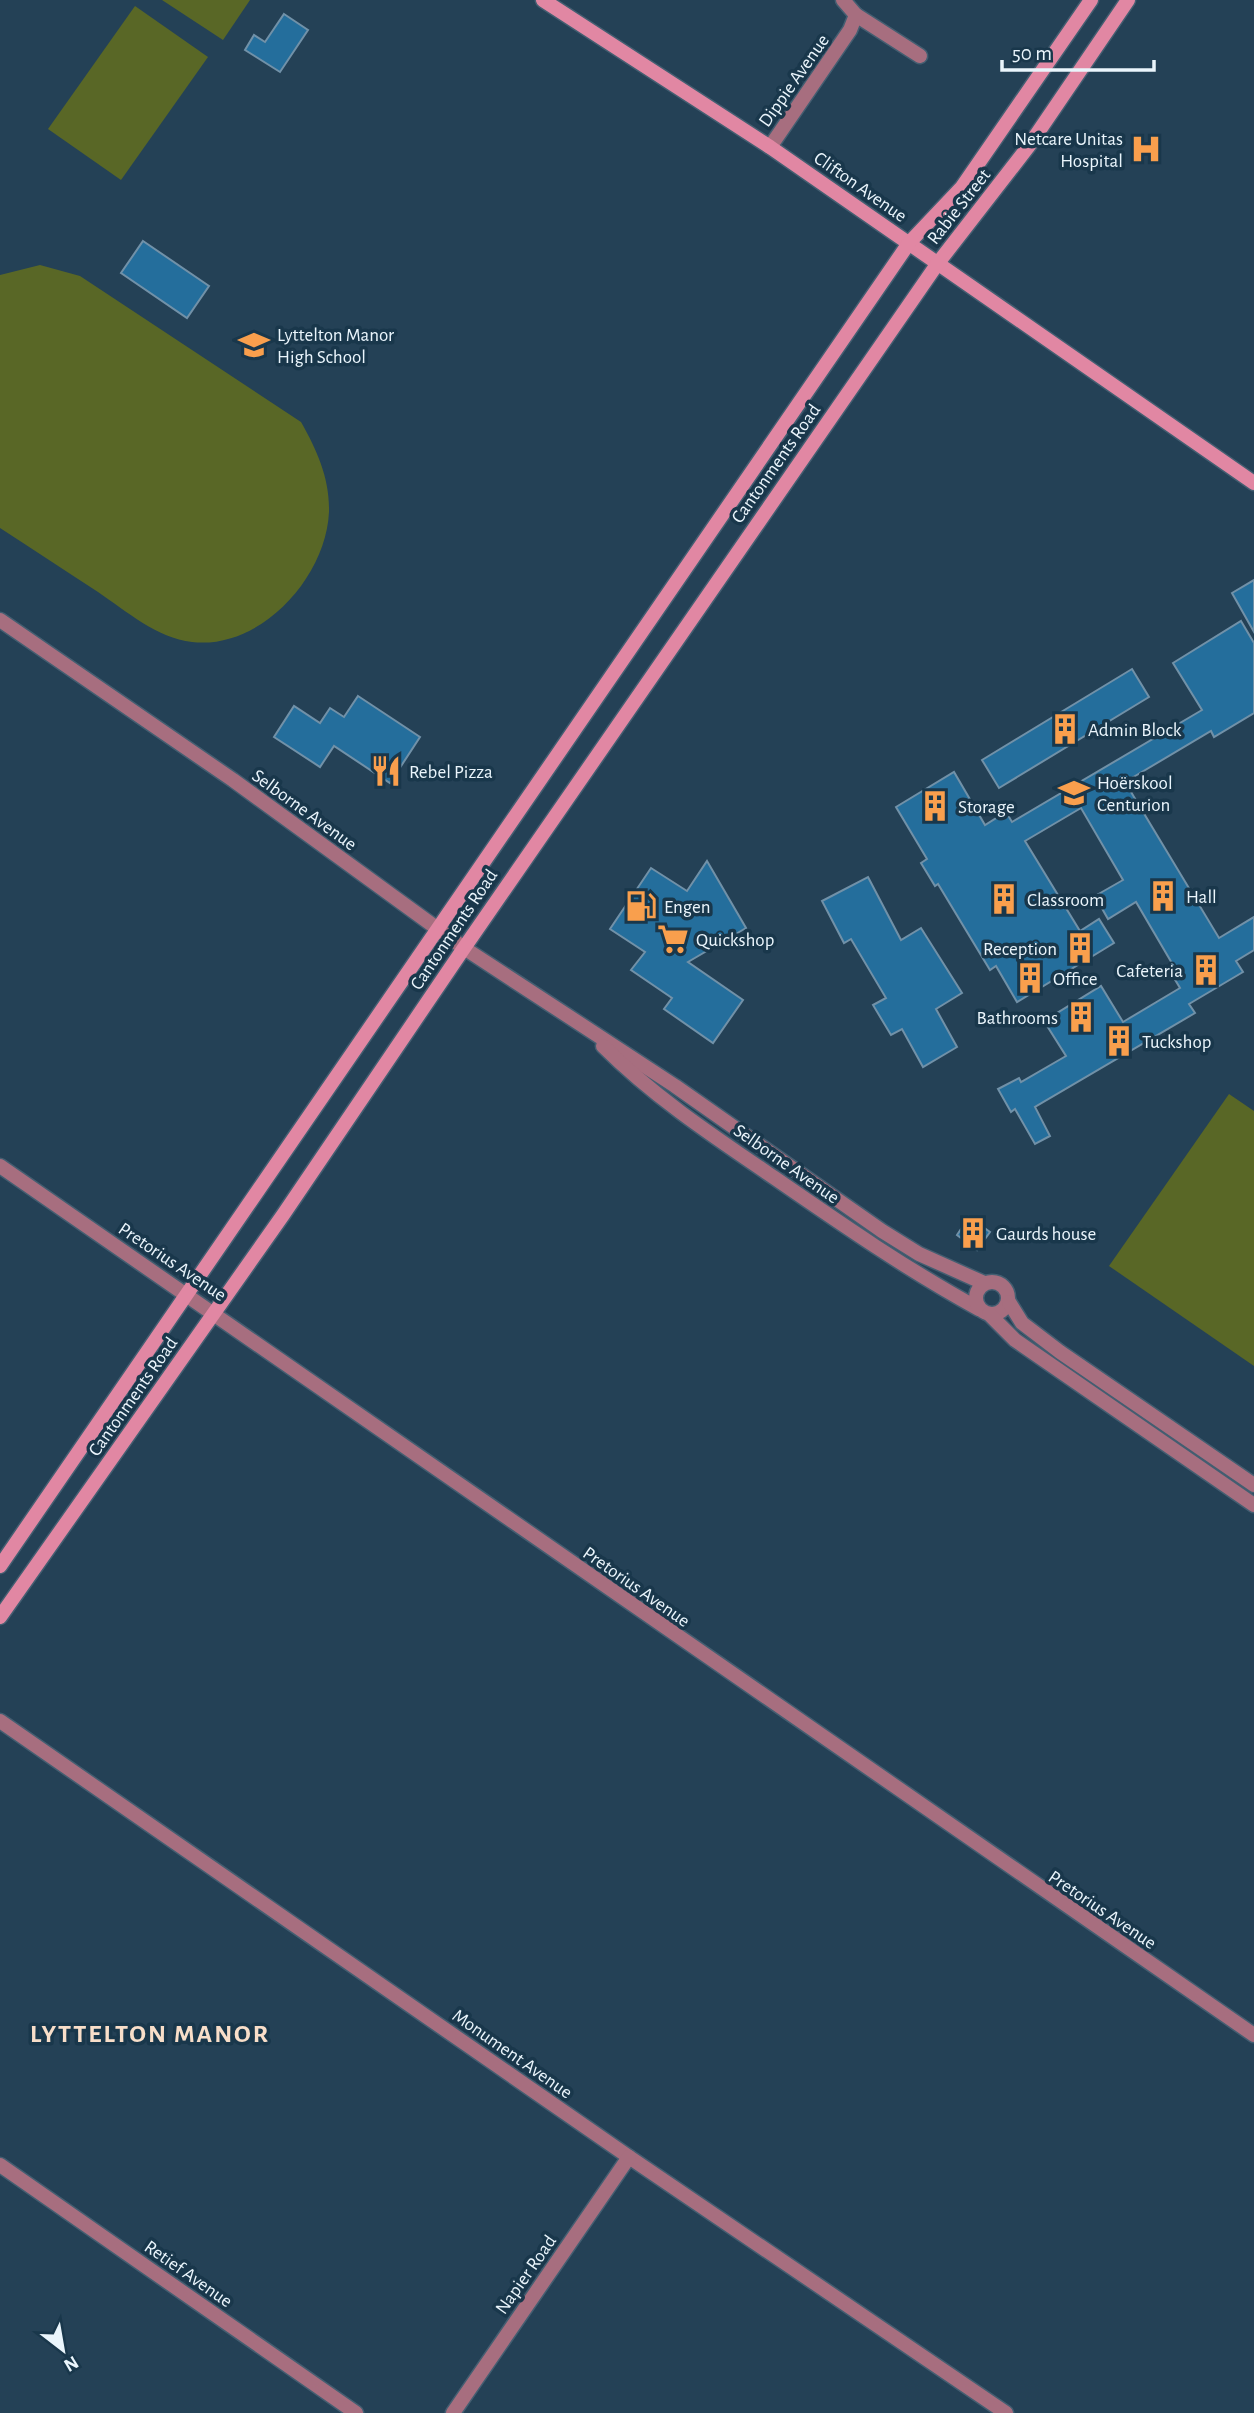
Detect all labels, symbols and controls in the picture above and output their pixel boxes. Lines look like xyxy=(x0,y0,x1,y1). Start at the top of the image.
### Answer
scale bar xyxy=(1002,28,1154,72)
street label: Dippie Avenue xyxy=(755,31,833,131)
text: 50 m xyxy=(1012,43,1052,64)
place label: Netcare Unitas Hospital xyxy=(1014,130,1123,171)
hospital icon: Netcare Unitas Hospital xyxy=(1129,132,1163,166)
street label: Clifton Avenue xyxy=(810,148,910,226)
street label: Rabie Street xyxy=(924,166,994,248)
place label: Lyttelton Manor High School xyxy=(277,326,394,367)
school or university icon: Lyttelton Manor High School xyxy=(237,328,271,362)
street label: Cantonments Road xyxy=(728,401,824,527)
building icon: Admin Block xyxy=(1048,712,1082,746)
place label: Admin Block xyxy=(1088,721,1182,740)
restaurant icon: Rebel Pizza xyxy=(369,754,403,788)
place label: Rebel Pizza xyxy=(409,763,493,782)
street label: Selborne Avenue xyxy=(248,766,360,854)
place label: Hoërskool Centurion xyxy=(1097,774,1173,815)
school or university icon: Hoërskool Centurion xyxy=(1057,776,1091,810)
building icon: Storage xyxy=(918,789,952,823)
place label: Storage xyxy=(958,798,1015,817)
street label: Cantonments Road xyxy=(407,866,502,993)
building icon: Hall xyxy=(1146,879,1180,913)
building icon: Classroom xyxy=(987,882,1021,916)
place label: Hall xyxy=(1186,888,1217,907)
fuel station icon: Engen xyxy=(624,889,658,923)
place label: Classroom xyxy=(1027,891,1104,910)
place label: Engen xyxy=(664,898,711,917)
supermarket icon: Quickshop xyxy=(656,922,690,956)
place label: Quickshop xyxy=(696,931,774,950)
building icon: Reception xyxy=(1063,931,1097,965)
place label: Reception xyxy=(983,940,1057,959)
building icon: Cafeteria xyxy=(1189,953,1223,987)
building icon: Office xyxy=(1013,961,1047,995)
place label: Cafeteria xyxy=(1116,962,1183,981)
place label: Office xyxy=(1053,970,1097,989)
building icon: Bathrooms xyxy=(1064,1000,1098,1034)
place label: Bathrooms xyxy=(976,1009,1058,1028)
building icon: Tuckshop xyxy=(1102,1024,1136,1058)
place label: Tuckshop xyxy=(1142,1033,1211,1052)
street label: Selborne Avenue xyxy=(730,1121,842,1208)
building icon: Gaurds house xyxy=(956,1216,990,1250)
street label: Pretorius Avenue xyxy=(115,1219,229,1305)
place label: Gaurds house xyxy=(996,1225,1096,1244)
street label: Cantonments Road xyxy=(85,1334,181,1460)
street label: Pretorius Avenue xyxy=(579,1543,693,1631)
street label: Pretorius Avenue xyxy=(1045,1867,1159,1953)
street label: Monument Avenue xyxy=(449,2006,576,2103)
district label: LYTTELTON MANOR xyxy=(30,2021,270,2047)
street label: Napier Road xyxy=(492,2232,560,2318)
street label: Retief Avenue xyxy=(141,2237,235,2311)
north arrow xyxy=(28,2315,98,2385)
text: N xyxy=(60,2352,82,2375)

